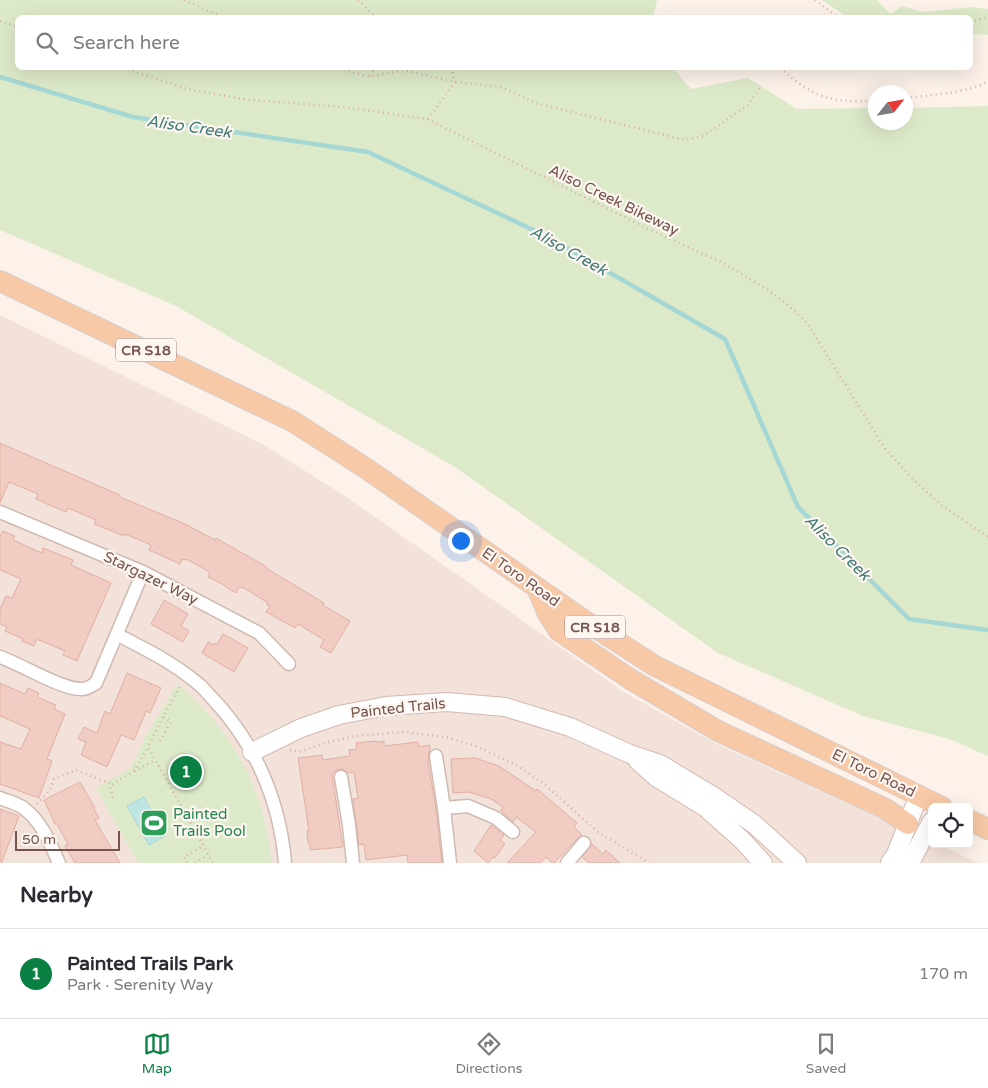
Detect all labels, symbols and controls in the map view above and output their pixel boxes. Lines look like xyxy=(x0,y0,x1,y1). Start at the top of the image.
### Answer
search box xyxy=(15,15,973,70)
icon: search xyxy=(33,29,61,57)
text: Search here xyxy=(73,32,180,54)
north arrow xyxy=(868,85,913,130)
water label: Aliso Creek xyxy=(145,111,234,143)
street label: Aliso Creek Bikeway xyxy=(546,161,682,239)
water label: Aliso Creek xyxy=(526,221,612,281)
road number: CR S18 xyxy=(116,338,176,362)
water label: Aliso Creek xyxy=(800,511,875,586)
your location xyxy=(448,528,474,554)
street label: El Toro Road xyxy=(479,544,563,610)
street label: Stargazer Way xyxy=(101,547,201,609)
road number: CR S18 xyxy=(565,616,625,638)
street label: Painted Trails xyxy=(350,694,446,722)
street label: El Toro Road xyxy=(829,745,919,801)
pin: 1 xyxy=(170,753,202,791)
map controls xyxy=(928,803,973,848)
button: locate xyxy=(928,803,973,848)
place label: Painted Trails Pool xyxy=(173,805,246,840)
sports icon: Painted Trails Pool xyxy=(139,808,169,838)
scale bar xyxy=(15,828,120,851)
text: 50 m xyxy=(22,831,56,848)
text: Nearby xyxy=(20,883,93,908)
text: Painted Trails Park xyxy=(67,953,233,975)
text: 1 xyxy=(31,964,41,984)
text: 170 m xyxy=(919,964,968,984)
text: Park · Serenity Way xyxy=(67,975,213,995)
tab: Map xyxy=(142,1030,172,1077)
tab: Directions xyxy=(455,1030,522,1077)
tab: Saved xyxy=(806,1030,846,1077)

